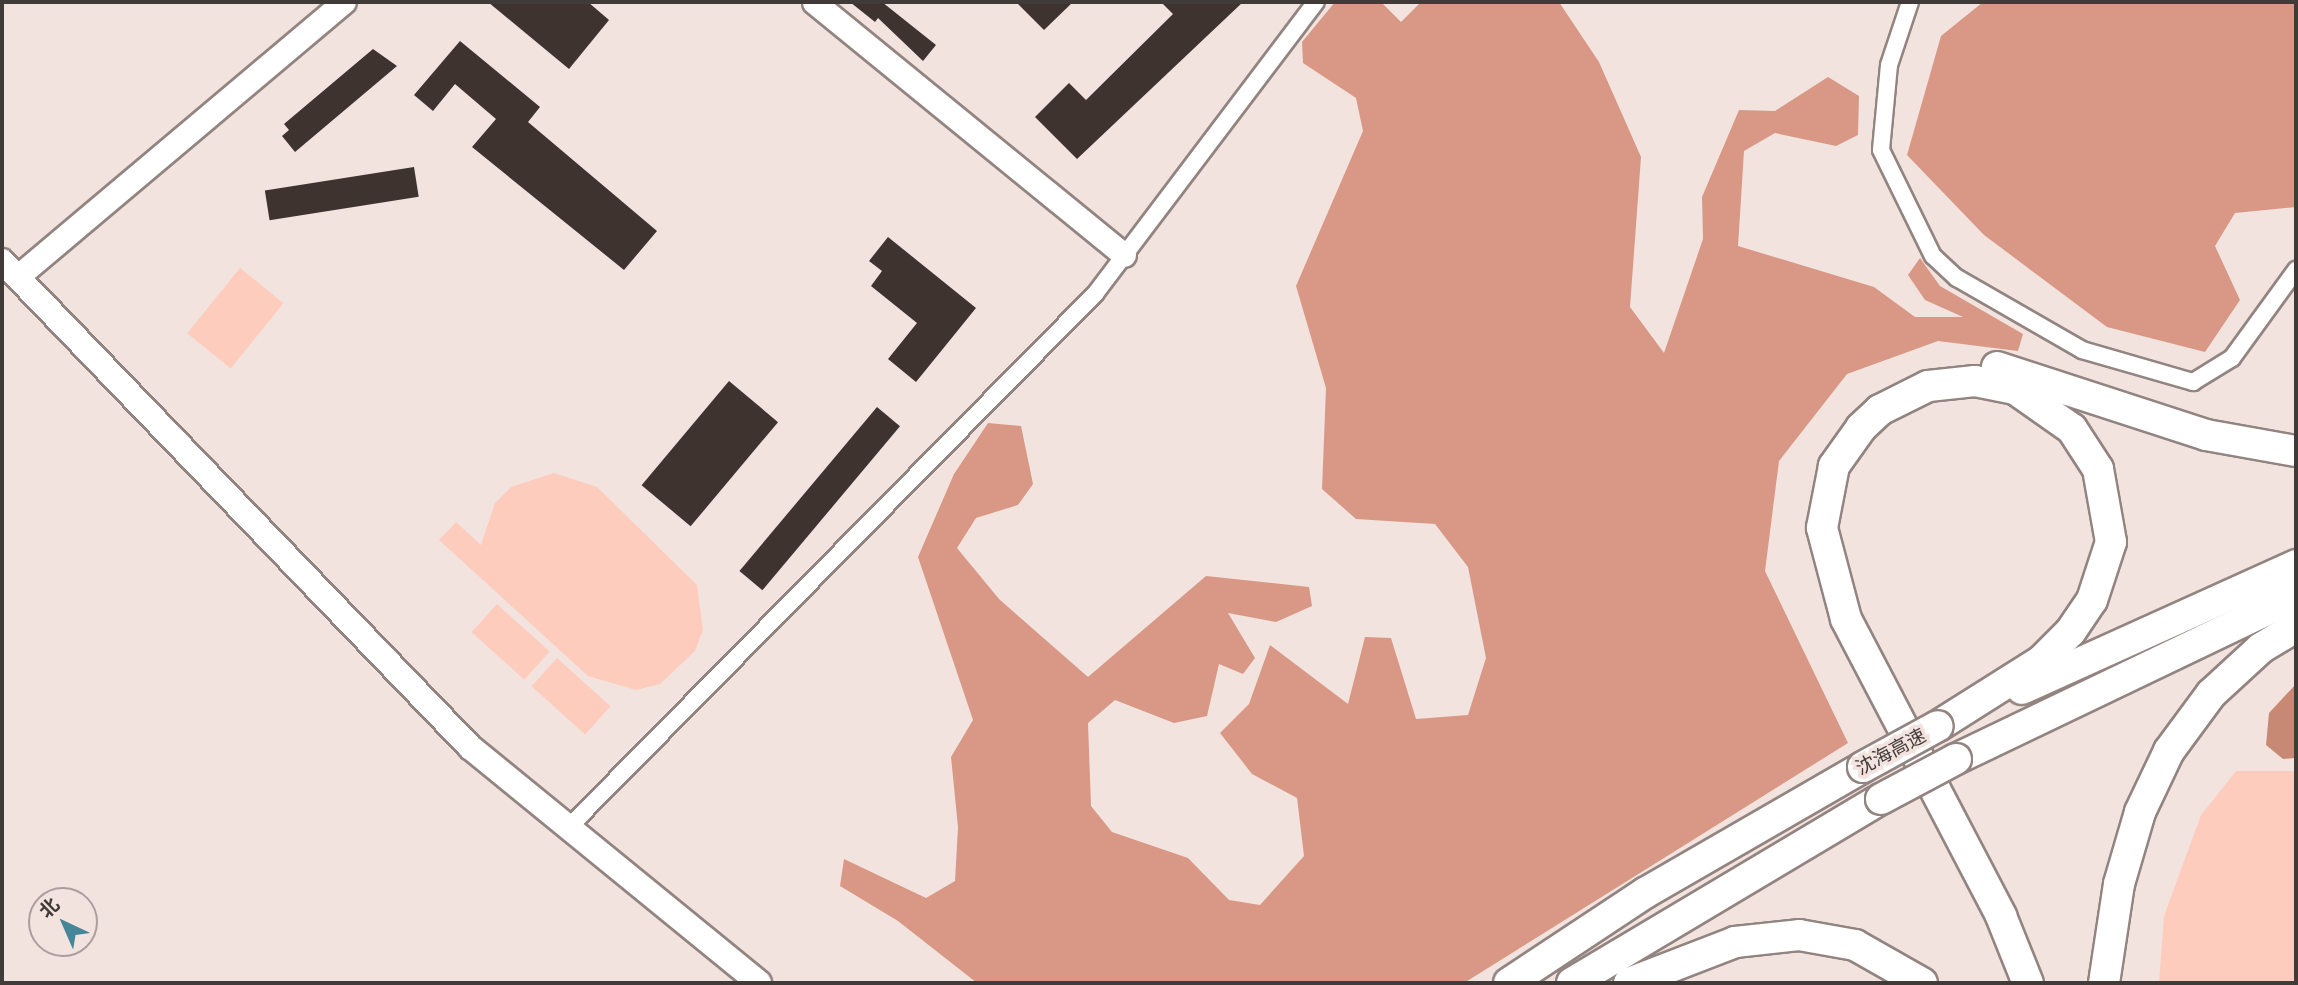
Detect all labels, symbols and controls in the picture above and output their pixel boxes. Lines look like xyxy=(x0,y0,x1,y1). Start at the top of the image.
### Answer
street label: 沈海高速 xyxy=(1852,724,1930,780)
north arrow xyxy=(28,887,98,957)
text: 北 xyxy=(35,893,64,923)

